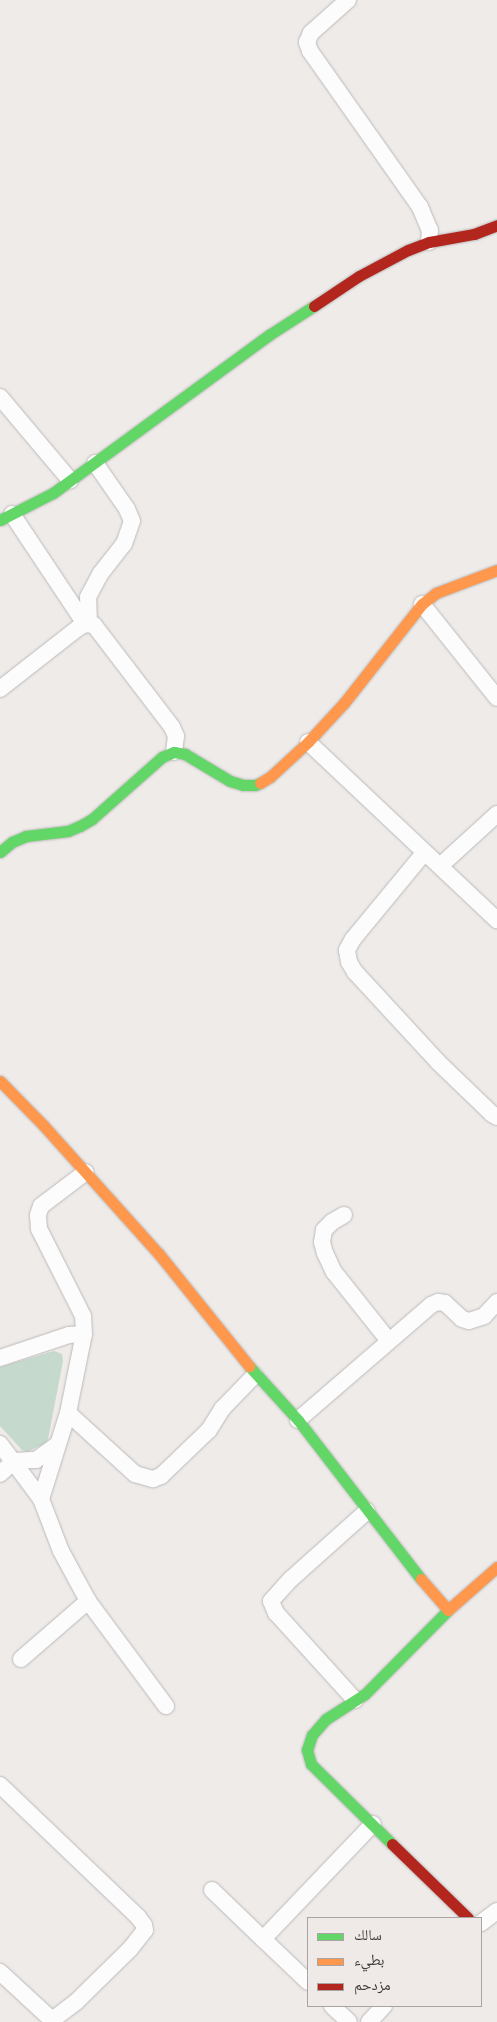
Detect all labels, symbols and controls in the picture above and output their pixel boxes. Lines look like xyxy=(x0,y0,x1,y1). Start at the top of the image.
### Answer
legend xyxy=(307,1917,482,2007)
text: سالك xyxy=(354,1925,382,1944)
text: بطيء xyxy=(354,1950,384,1969)
text: مزدحم xyxy=(354,1975,391,1994)

